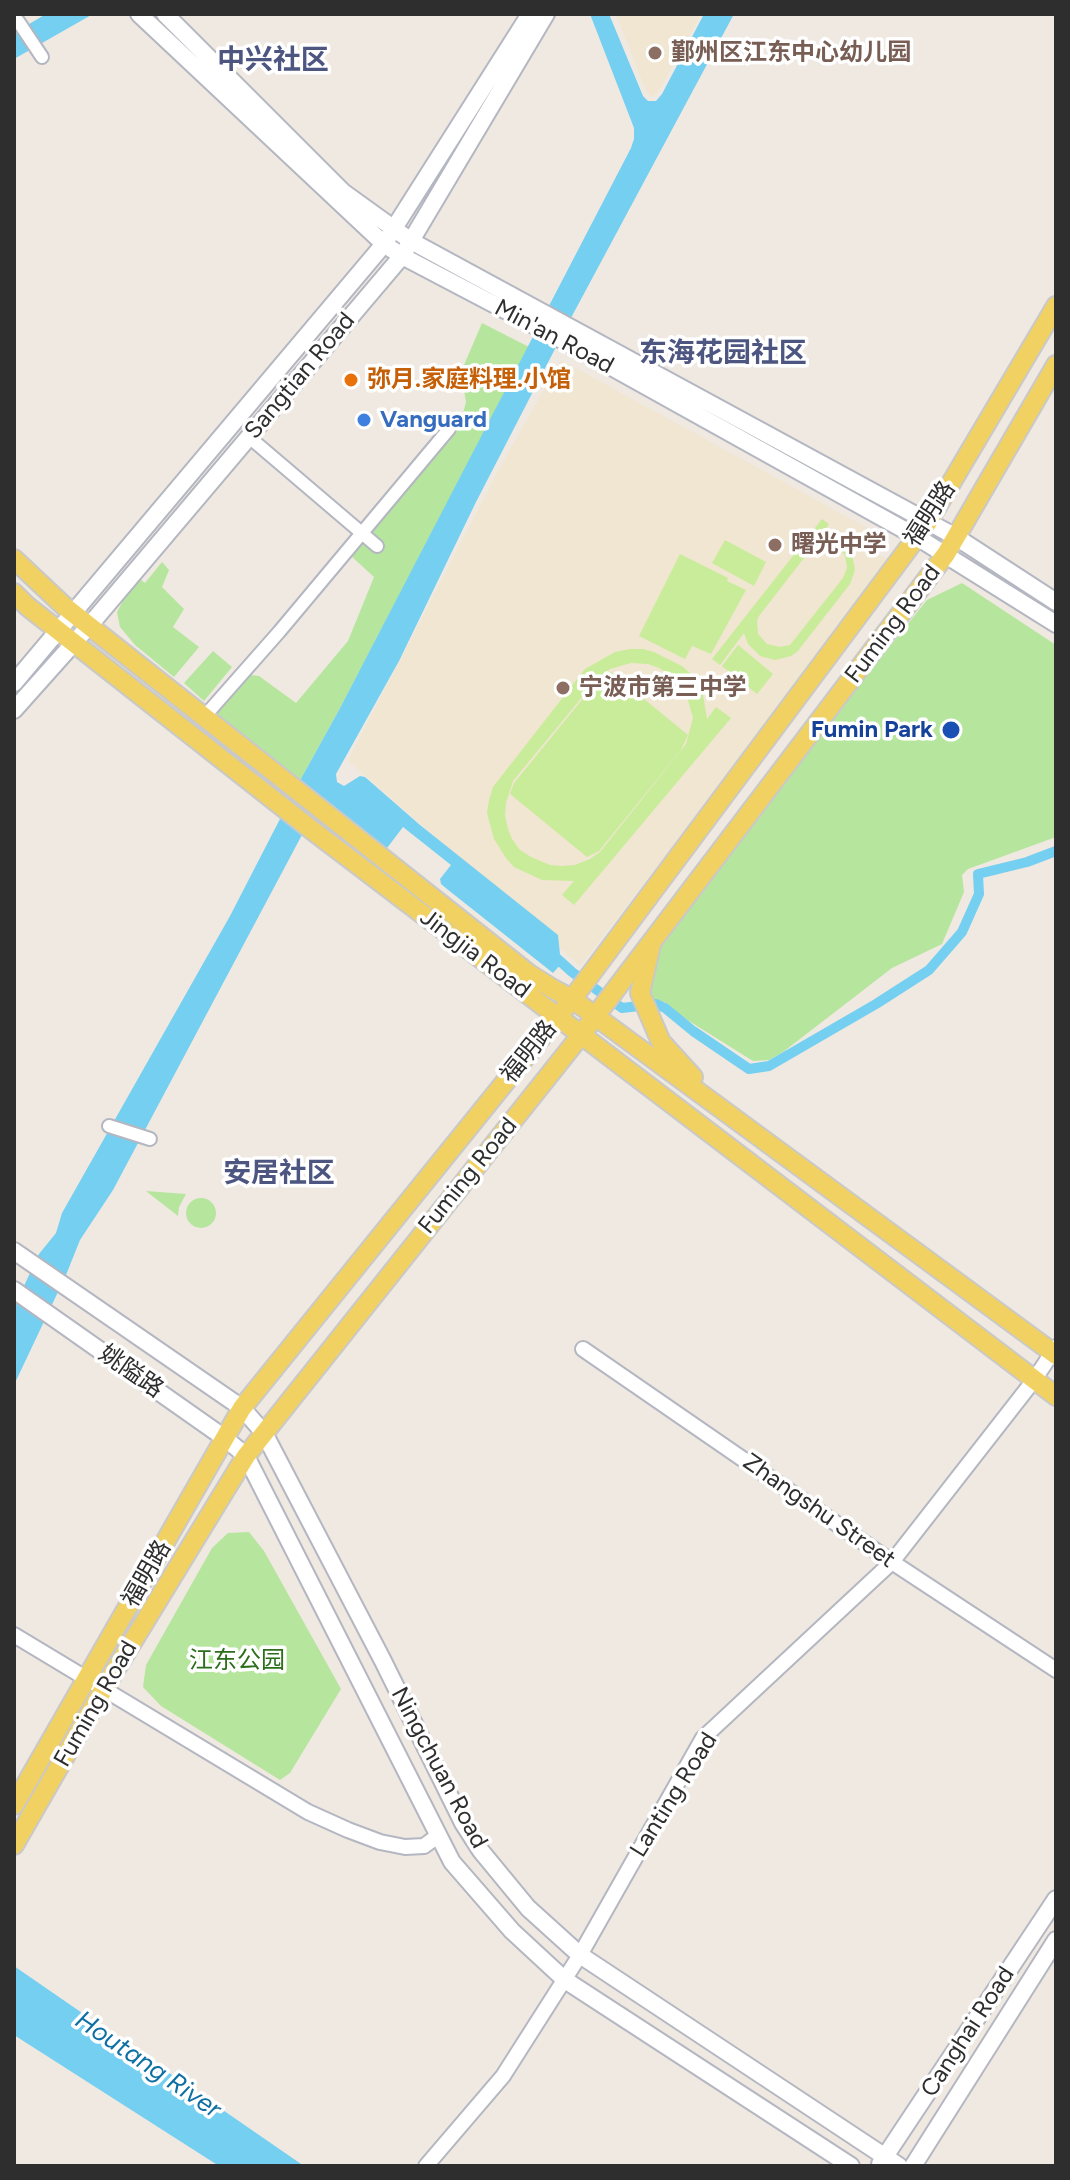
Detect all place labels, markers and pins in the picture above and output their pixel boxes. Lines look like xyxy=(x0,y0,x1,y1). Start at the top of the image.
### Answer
place label: 鄞州区江东中心幼儿园 xyxy=(671,39,911,67)
marker: 鄞州区江东中心幼儿园 xyxy=(646,44,664,62)
place label: 弥月.家庭料理.小馆 xyxy=(367,366,571,394)
marker: 弥月.家庭料理.小馆 xyxy=(342,371,360,389)
place label: Vanguard xyxy=(380,406,487,434)
marker: Vanguard xyxy=(355,411,373,429)
place label: 曙光中学 xyxy=(791,531,887,559)
marker: 曙光中学 xyxy=(766,536,784,554)
place label: 宁波市第三中学 xyxy=(579,674,747,702)
marker: 宁波市第三中学 xyxy=(554,679,572,697)
place label: Fumin Park xyxy=(811,716,933,744)
marker: Fumin Park xyxy=(940,719,962,741)

